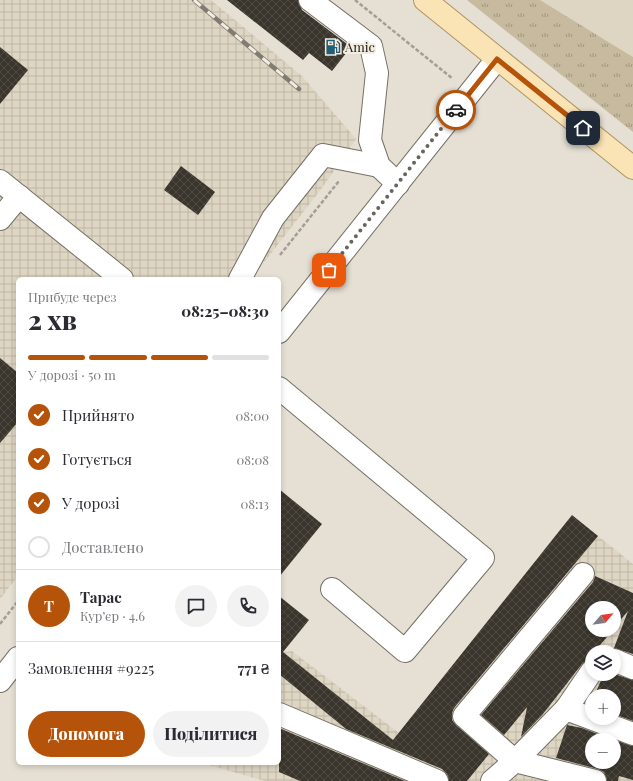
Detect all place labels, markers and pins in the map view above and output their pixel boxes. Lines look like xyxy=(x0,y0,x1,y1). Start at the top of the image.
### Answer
fuel station icon: Amic xyxy=(324,38,342,56)
place label: Amic xyxy=(344,38,375,55)
pin xyxy=(566,111,600,145)
pin xyxy=(312,253,346,287)

